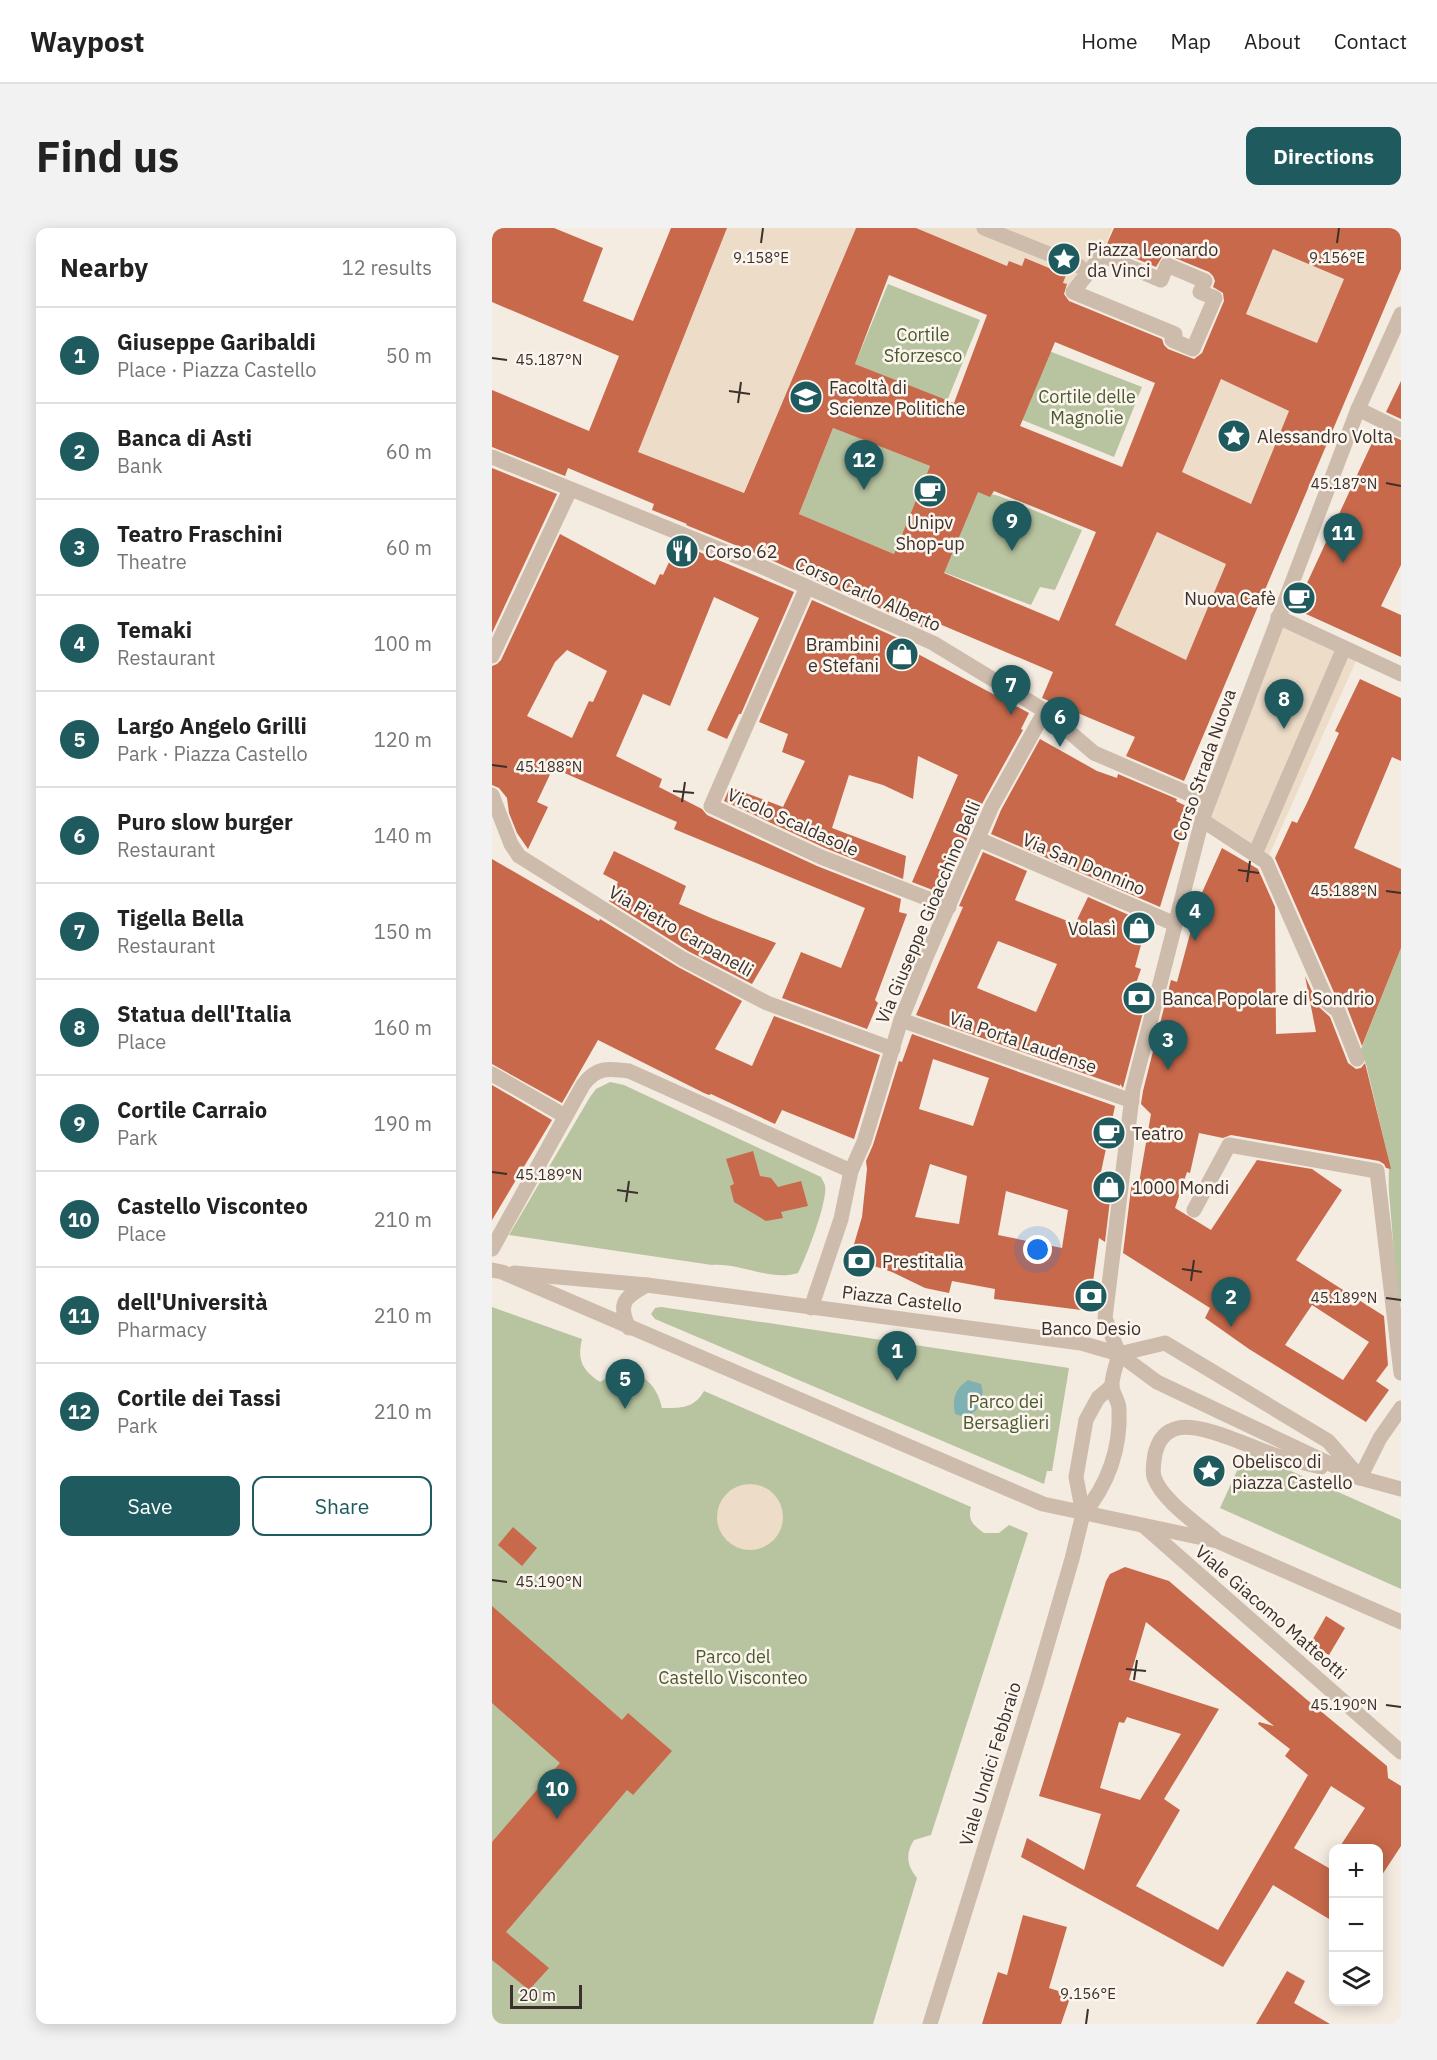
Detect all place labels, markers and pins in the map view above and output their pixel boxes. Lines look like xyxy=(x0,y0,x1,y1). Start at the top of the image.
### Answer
place label: Piazza Leonardo da Vinci xyxy=(1087,238,1218,282)
place icon: Piazza Leonardo da Vinci xyxy=(1046,241,1082,277)
place label: Facoltà di Scienze Politiche xyxy=(829,376,966,420)
school or university icon: Facoltà di Scienze Politiche xyxy=(788,379,824,415)
place icon: Alessandro Volta xyxy=(1216,418,1252,454)
place label: Alessandro Volta xyxy=(1257,425,1393,448)
pin: 12 xyxy=(844,440,884,490)
cafe icon: Unipv Shop-up xyxy=(912,473,948,509)
pin: 9 xyxy=(992,502,1032,551)
place label: Unipv Shop-up xyxy=(895,511,965,555)
pin: 11 xyxy=(1324,514,1362,563)
restaurant icon: Corso 62 xyxy=(664,533,700,569)
place label: Corso 62 xyxy=(705,540,778,563)
cafe icon: Nuova Cafè xyxy=(1281,580,1317,616)
place label: Nuova Cafè xyxy=(1184,587,1276,610)
place label: Brambini e Stefani xyxy=(806,633,879,677)
shop icon: Brambini e Stefani xyxy=(884,636,920,672)
pin: 7 xyxy=(992,666,1030,715)
pin: 8 xyxy=(1264,680,1304,729)
pin: 6 xyxy=(1040,698,1080,747)
pin: 4 xyxy=(1176,892,1214,941)
shop icon: Volasì xyxy=(1121,910,1157,946)
place label: Volasì xyxy=(1068,917,1116,940)
bank icon: Banca Popolare di Sondrio xyxy=(1121,980,1157,1016)
place label: Banca Popolare di Sondrio xyxy=(1162,987,1374,1010)
pin: 3 xyxy=(1148,1020,1188,1070)
cafe icon: Teatro xyxy=(1091,1115,1127,1151)
place label: Teatro xyxy=(1132,1122,1184,1145)
shop icon: 1000 Mondi xyxy=(1091,1169,1127,1205)
place label: 1000 Mondi xyxy=(1132,1176,1229,1199)
bank icon: Prestitalia xyxy=(841,1243,877,1279)
place label: Prestitalia xyxy=(882,1250,964,1273)
bank icon: Banco Desio xyxy=(1073,1278,1109,1314)
pin: 2 xyxy=(1212,1278,1250,1327)
place label: Banco Desio xyxy=(1041,1317,1141,1340)
pin: 1 xyxy=(878,1332,916,1381)
pin: 5 xyxy=(606,1360,644,1409)
place label: Obelisco di piazza Castello xyxy=(1232,1450,1352,1494)
place icon: Obelisco di piazza Castello xyxy=(1191,1453,1227,1489)
pin: 10 xyxy=(538,1770,576,1819)

